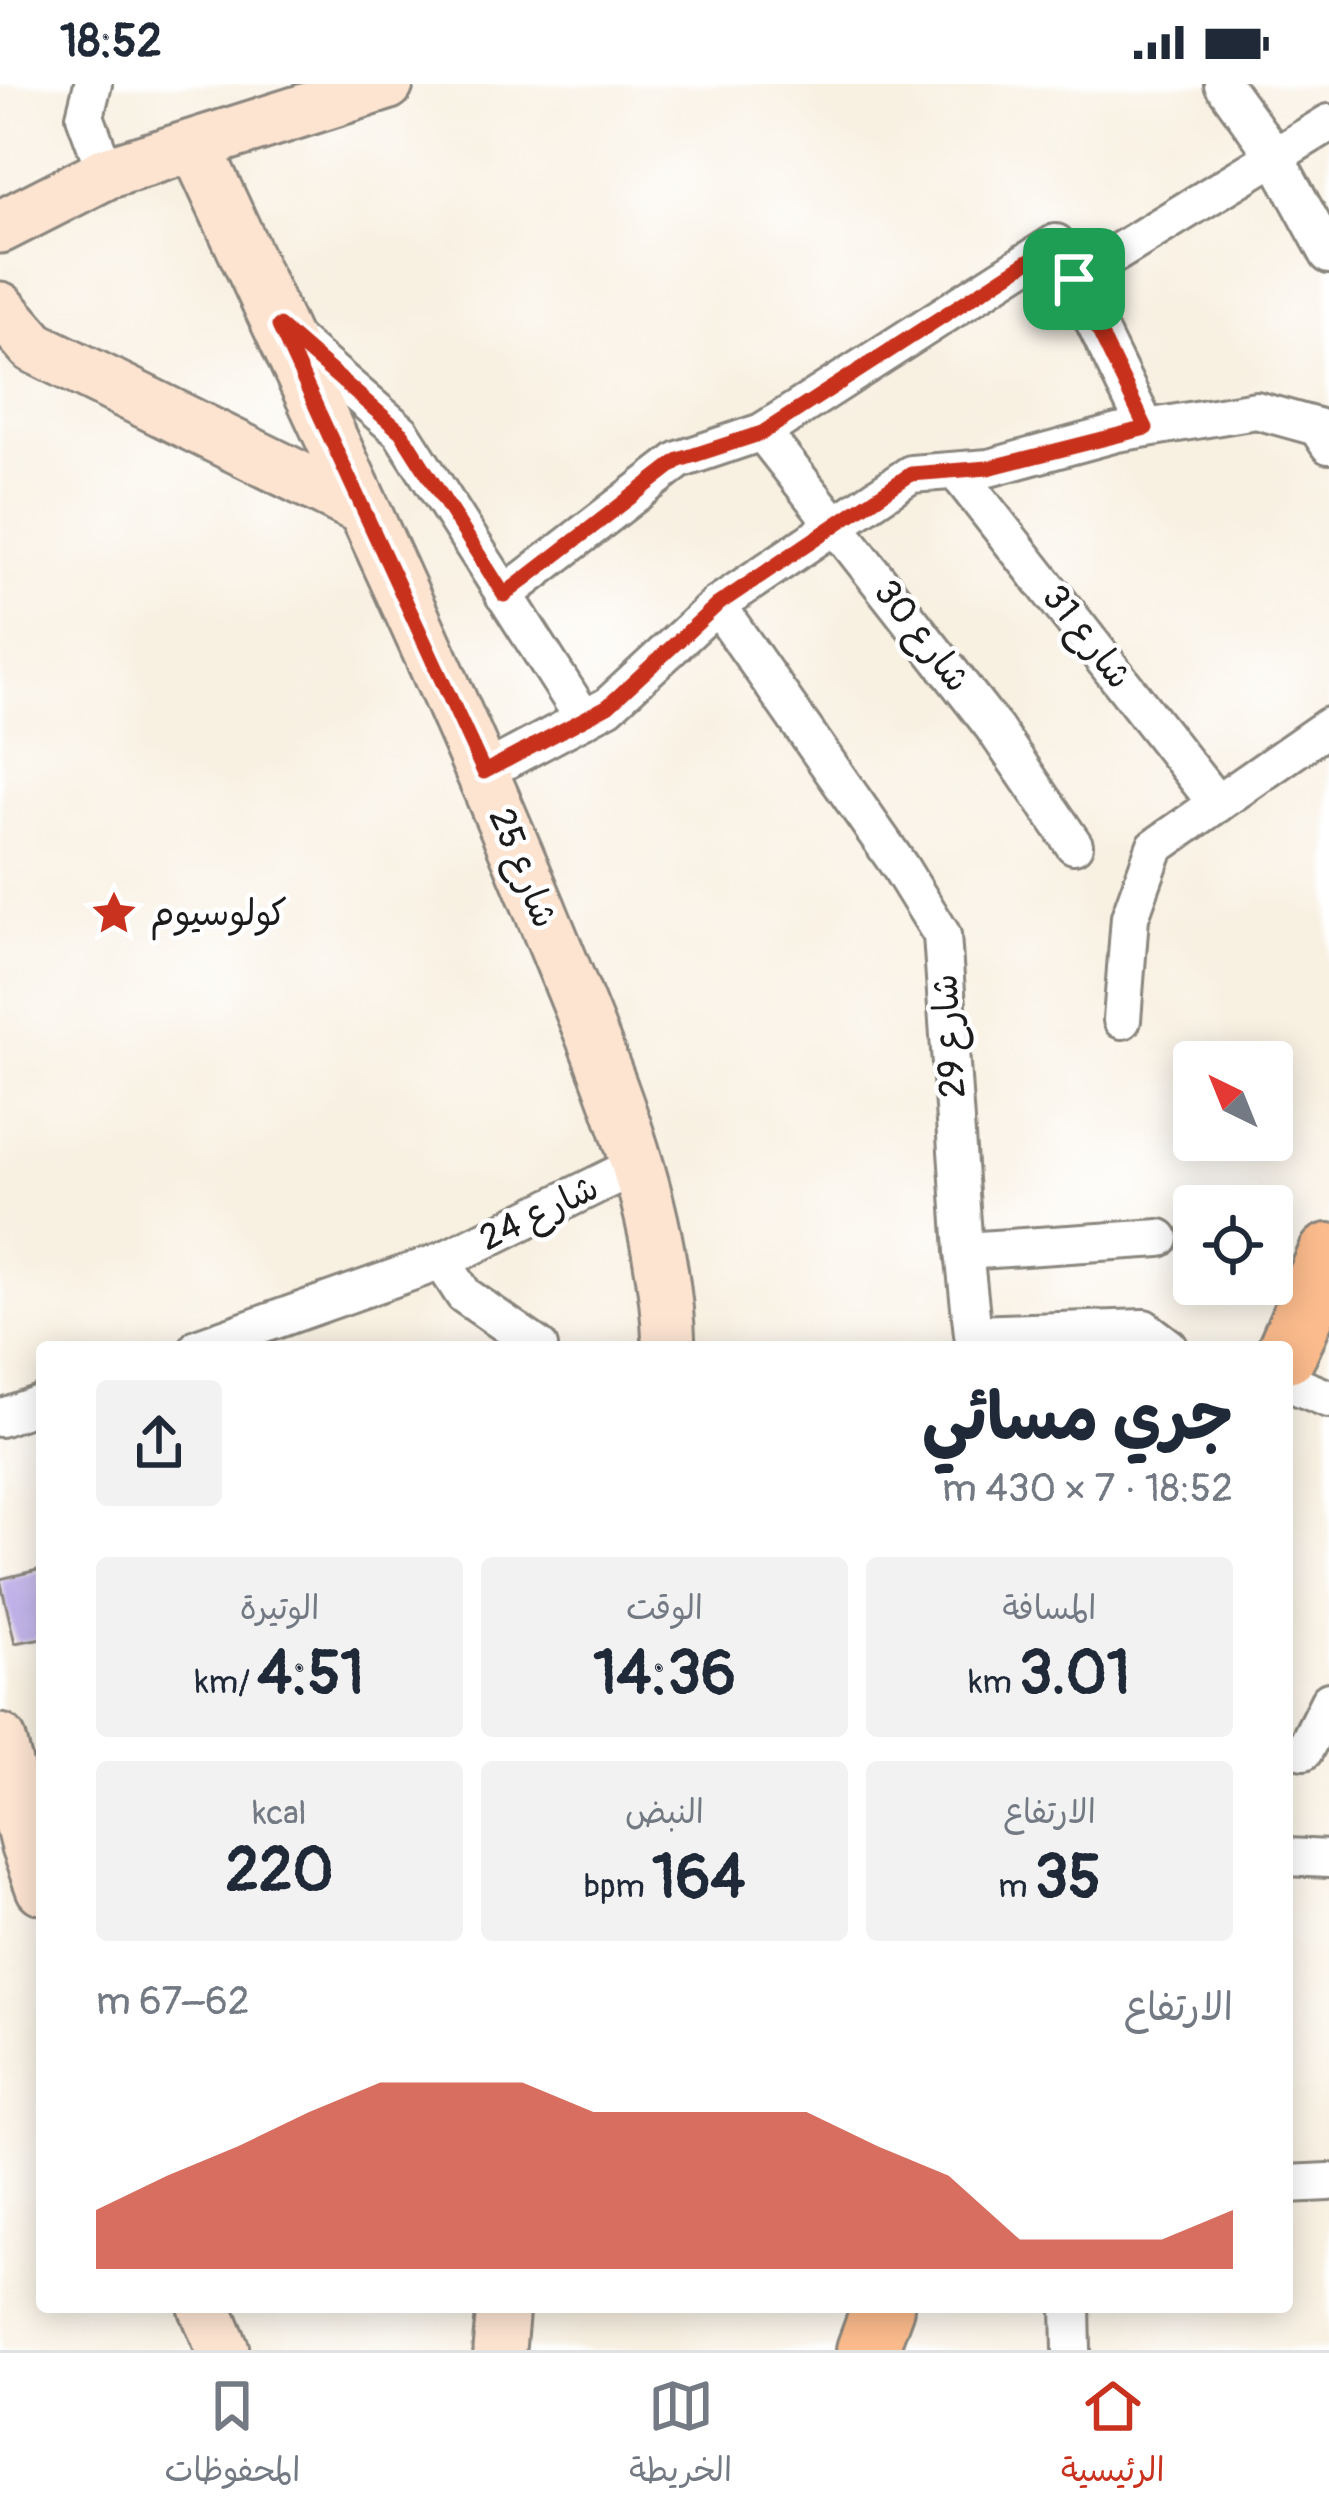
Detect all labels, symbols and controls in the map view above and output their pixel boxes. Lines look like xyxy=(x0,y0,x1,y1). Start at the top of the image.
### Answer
text: 18:52 xyxy=(60,14,162,70)
pin xyxy=(1023,228,1125,330)
icon: arrive xyxy=(1041,246,1107,312)
street label: شارع 30 xyxy=(863,571,980,702)
street label: شارع 31 xyxy=(1031,576,1142,699)
street label: شارع 25 xyxy=(477,801,567,935)
place icon: كولوسيوم xyxy=(89,888,139,938)
place label: كولوسيوم xyxy=(150,891,287,941)
street label: شارع 29 xyxy=(922,972,978,1100)
north arrow xyxy=(1173,1041,1293,1161)
map controls xyxy=(1173,1041,1293,1305)
street label: شارع 24 xyxy=(472,1165,607,1263)
button: locate xyxy=(1173,1185,1293,1305)
text: جري مسائي xyxy=(922,1377,1233,1460)
button: share xyxy=(96,1380,222,1506)
text: 18:52 · 7 × 430 m xyxy=(942,1464,1233,1513)
text: الوتيرة xyxy=(240,1588,319,1629)
text: الوقت xyxy=(626,1588,703,1629)
text: المسافة xyxy=(1003,1588,1096,1629)
text: 4:51 xyxy=(257,1637,364,1712)
text: 14:36 xyxy=(593,1637,736,1712)
text: 3.01 xyxy=(1019,1637,1130,1712)
text: /km xyxy=(195,1662,257,1703)
text: km xyxy=(969,1662,1019,1703)
text: النبض xyxy=(625,1792,704,1833)
text: الارتفاع xyxy=(1003,1792,1096,1833)
text: kcal xyxy=(253,1793,306,1834)
text: 220 xyxy=(225,1834,334,1909)
text: 164 xyxy=(652,1841,745,1916)
text: 35 xyxy=(1035,1841,1101,1916)
text: bpm xyxy=(584,1866,652,1907)
text: m xyxy=(998,1866,1035,1907)
text: 62–67 m xyxy=(96,1977,250,2026)
text: الارتفاع xyxy=(1124,1983,1233,2032)
tab: المحفوظات xyxy=(164,2373,300,2499)
tab: الخريطة xyxy=(629,2373,732,2499)
tab: الرئيسية xyxy=(1061,2373,1165,2499)

